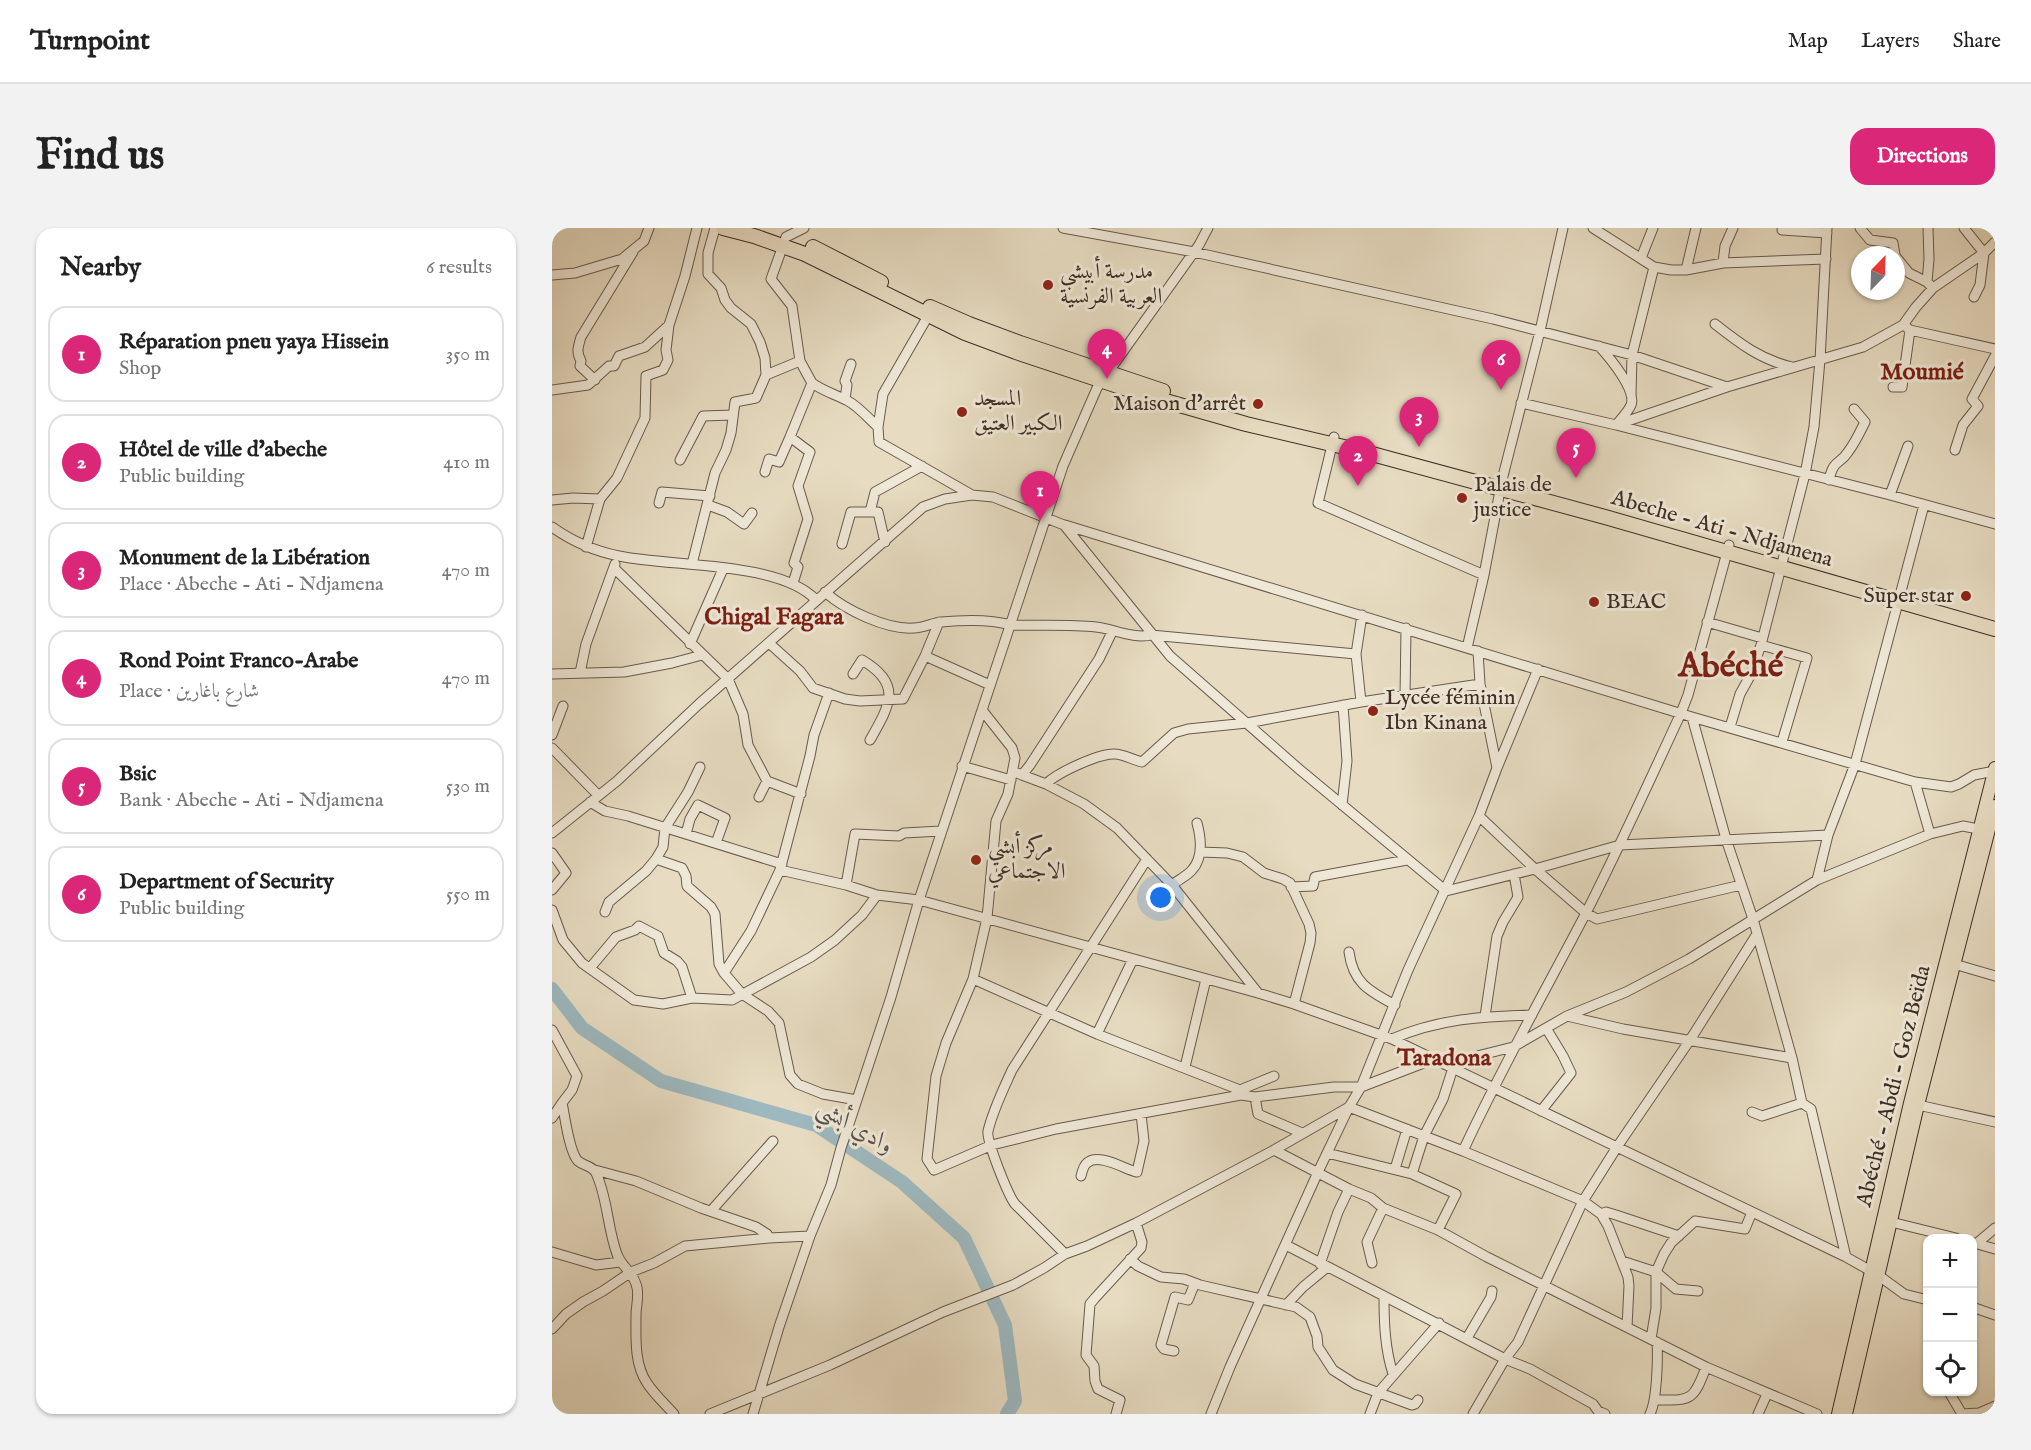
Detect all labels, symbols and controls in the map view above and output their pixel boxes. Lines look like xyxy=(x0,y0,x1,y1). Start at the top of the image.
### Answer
text: Turnpoint xyxy=(30,24,150,59)
text: Map xyxy=(1788,28,1828,55)
text: Layers xyxy=(1861,28,1920,55)
text: Share xyxy=(1953,28,2001,55)
button: Directions xyxy=(1850,128,1995,185)
text: Find us xyxy=(36,130,164,183)
north arrow xyxy=(1851,246,1905,300)
text: Nearby xyxy=(60,251,141,284)
text: 6 results xyxy=(426,255,492,280)
place label: مدرسة أبيشي العربية الفرنسية xyxy=(1060,255,1162,311)
marker: مدرسة أبيشي العربية الفرنسية xyxy=(1041,278,1055,292)
text: Réparation pneu yaya Hissein xyxy=(119,328,389,356)
pin: 4 xyxy=(1088,330,1126,379)
pin: 6 xyxy=(1482,340,1520,390)
text: 1 xyxy=(78,342,85,367)
text: 350 m xyxy=(446,342,490,367)
text: Shop xyxy=(119,356,161,381)
district label: Moumié xyxy=(1880,357,1964,388)
place label: المسجد الكبير العتيق xyxy=(974,385,1063,438)
place label: Maison d'arrêt xyxy=(1113,390,1246,418)
marker: Maison d'arrêt xyxy=(1251,397,1265,411)
pin: 3 xyxy=(1400,398,1438,447)
marker: المسجد الكبير العتيق xyxy=(955,405,969,419)
pin: 5 xyxy=(1556,428,1596,478)
text: Hôtel de ville d'abeche xyxy=(119,436,327,464)
pin: 2 xyxy=(1338,436,1378,486)
text: 2 xyxy=(77,450,86,475)
text: 410 m xyxy=(443,450,490,475)
text: Public building xyxy=(119,464,244,489)
place label: Palais de justice xyxy=(1472,471,1552,524)
pin: 1 xyxy=(1020,472,1060,521)
street label: Abeche - Ati - Ndjamena xyxy=(1607,484,1836,574)
marker: Palais de justice xyxy=(1455,491,1469,505)
text: Monument de la Libération xyxy=(119,544,370,572)
text: 3 xyxy=(78,558,85,583)
text: 470 m xyxy=(442,558,490,583)
text: Place · Abeche - Ati - Ndjamena xyxy=(119,572,384,597)
place label: Super star xyxy=(1864,582,1954,610)
place label: BEAC xyxy=(1606,588,1666,616)
marker: Super star xyxy=(1959,589,1973,603)
marker: BEAC xyxy=(1587,595,1601,609)
district label: Chigal Fagara xyxy=(704,602,844,633)
district label: Abéché xyxy=(1677,645,1784,688)
text: Rond Point Franco-Arabe xyxy=(119,647,358,675)
text: 4 xyxy=(77,666,86,691)
text: 470 m xyxy=(442,666,490,691)
text: Place · شارع باغارين xyxy=(119,679,259,704)
place label: Lycée féminin Ibn Kinana xyxy=(1385,684,1516,737)
marker: Lycée féminin Ibn Kinana xyxy=(1366,704,1380,718)
text: Bsic xyxy=(119,760,157,788)
text: 5 xyxy=(78,774,85,799)
text: 530 m xyxy=(446,774,490,799)
text: Bank · Abeche - Ati - Ndjamena xyxy=(119,788,384,813)
place label: مركز أبشي الاجتماعي xyxy=(988,830,1065,889)
marker: مركز أبشي الاجتماعي xyxy=(969,853,983,867)
text: Department of Security xyxy=(119,868,334,896)
text: 6 xyxy=(77,882,86,907)
text: 550 m xyxy=(446,882,490,907)
your location xyxy=(1146,883,1175,912)
text: Public building xyxy=(119,896,244,921)
street label: Abéché - Abdi - Goz Beïda xyxy=(1850,962,1938,1211)
district label: Taradona xyxy=(1396,1043,1492,1074)
water label: وادي أبشي xyxy=(808,1090,901,1166)
map controls xyxy=(1923,1234,1977,1396)
button: + xyxy=(1923,1234,1977,1288)
button: − xyxy=(1923,1288,1977,1342)
button: locate xyxy=(1923,1342,1977,1396)

